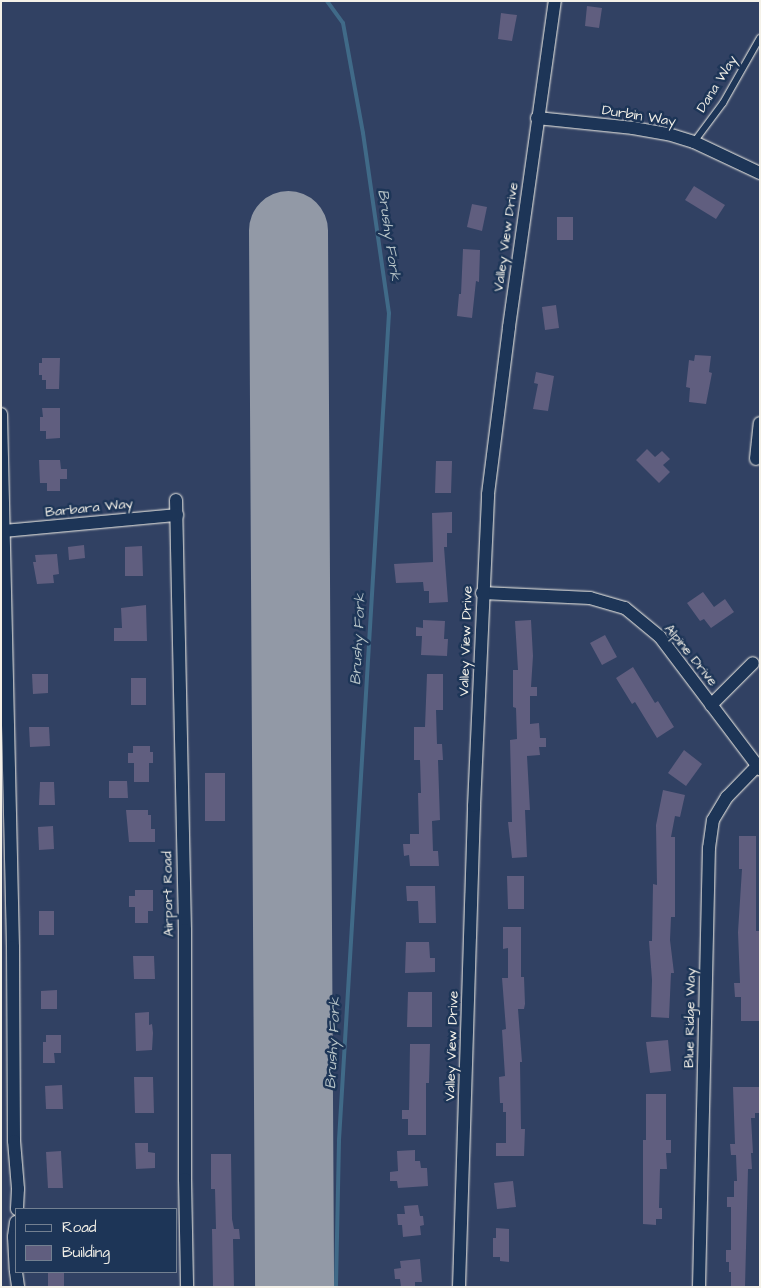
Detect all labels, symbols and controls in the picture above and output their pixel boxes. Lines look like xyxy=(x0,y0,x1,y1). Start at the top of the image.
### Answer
street label: Dana Way xyxy=(693,52,741,116)
street label: Durbin Way xyxy=(601,102,677,130)
street label: Valley View Drive xyxy=(490,181,522,293)
water label: Brushy Fork xyxy=(374,188,404,282)
street label: Barbara Way xyxy=(44,495,134,521)
street label: Valley View Drive xyxy=(456,586,476,696)
water label: Brushy Fork xyxy=(347,593,369,685)
street label: Alpine Drive xyxy=(661,621,721,689)
street label: Airport Road xyxy=(159,851,177,937)
street label: Blue Ridge Way xyxy=(681,968,699,1068)
street label: Valley View Drive xyxy=(442,991,462,1101)
water label: Brushy Fork xyxy=(322,997,344,1089)
legend xyxy=(15,1208,178,1273)
text: Road xyxy=(62,1217,96,1238)
text: Building xyxy=(62,1242,110,1263)

